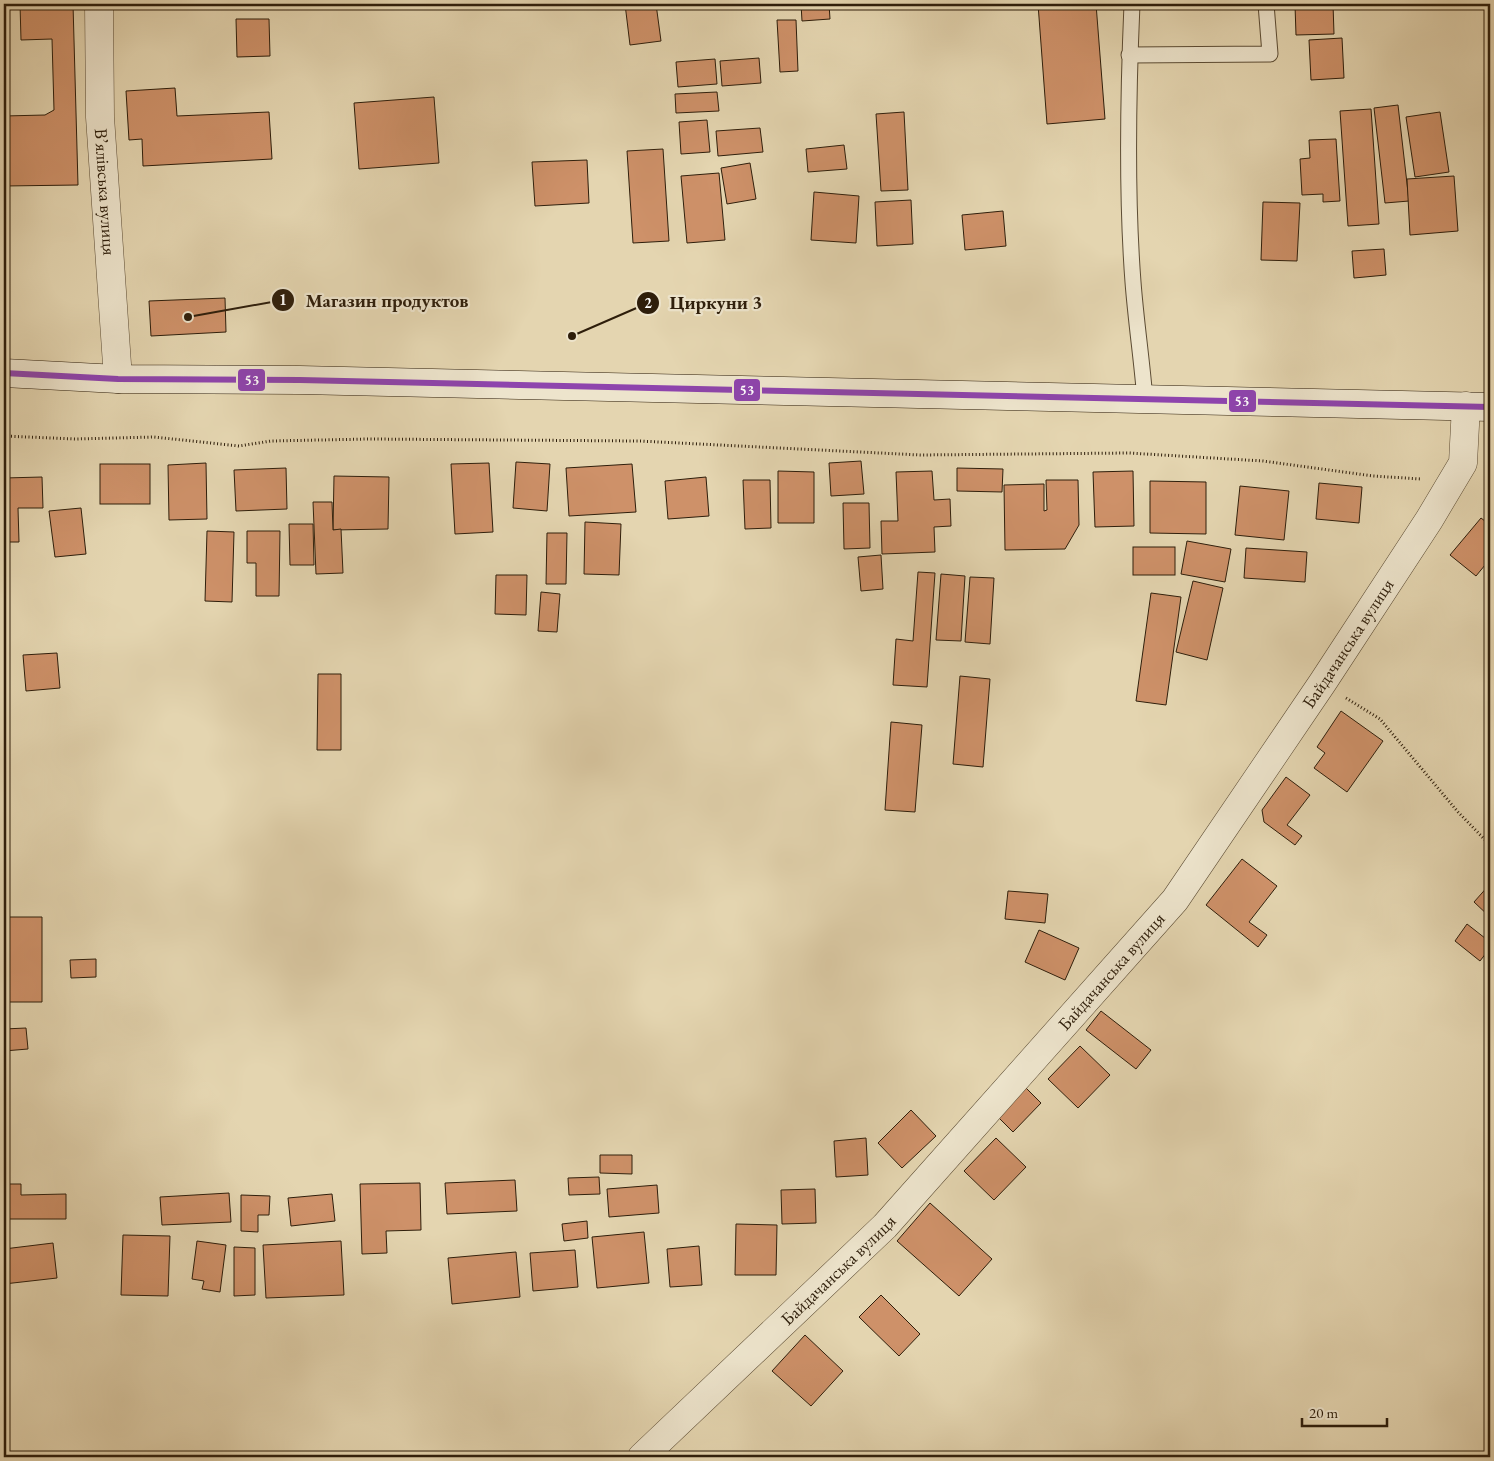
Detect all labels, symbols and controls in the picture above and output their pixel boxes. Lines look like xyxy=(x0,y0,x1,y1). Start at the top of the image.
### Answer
street label: В’ялівська вулиця xyxy=(90,128,121,256)
callout: Магазин продуктов xyxy=(270,283,478,317)
callout: Циркуни 3 xyxy=(635,286,773,320)
text: Магазин продуктов xyxy=(305,288,469,313)
text: 1 xyxy=(279,290,287,309)
text: Циркуни 3 xyxy=(670,290,762,315)
text: 2 xyxy=(644,293,652,312)
line badge: 53 xyxy=(237,368,266,392)
text: 53 xyxy=(245,371,259,389)
line badge: 53 xyxy=(733,378,761,402)
text: 53 xyxy=(740,381,754,399)
line badge: 53 xyxy=(1228,389,1257,413)
text: 53 xyxy=(1235,392,1249,410)
street label: Байдачанська вулиця xyxy=(1297,574,1399,712)
street label: Байдачанська вулиця xyxy=(1052,907,1170,1035)
street label: Байдачанська вулиця xyxy=(776,1210,901,1330)
scale bar xyxy=(1302,1396,1386,1428)
text: 20 m xyxy=(1309,1403,1338,1422)

